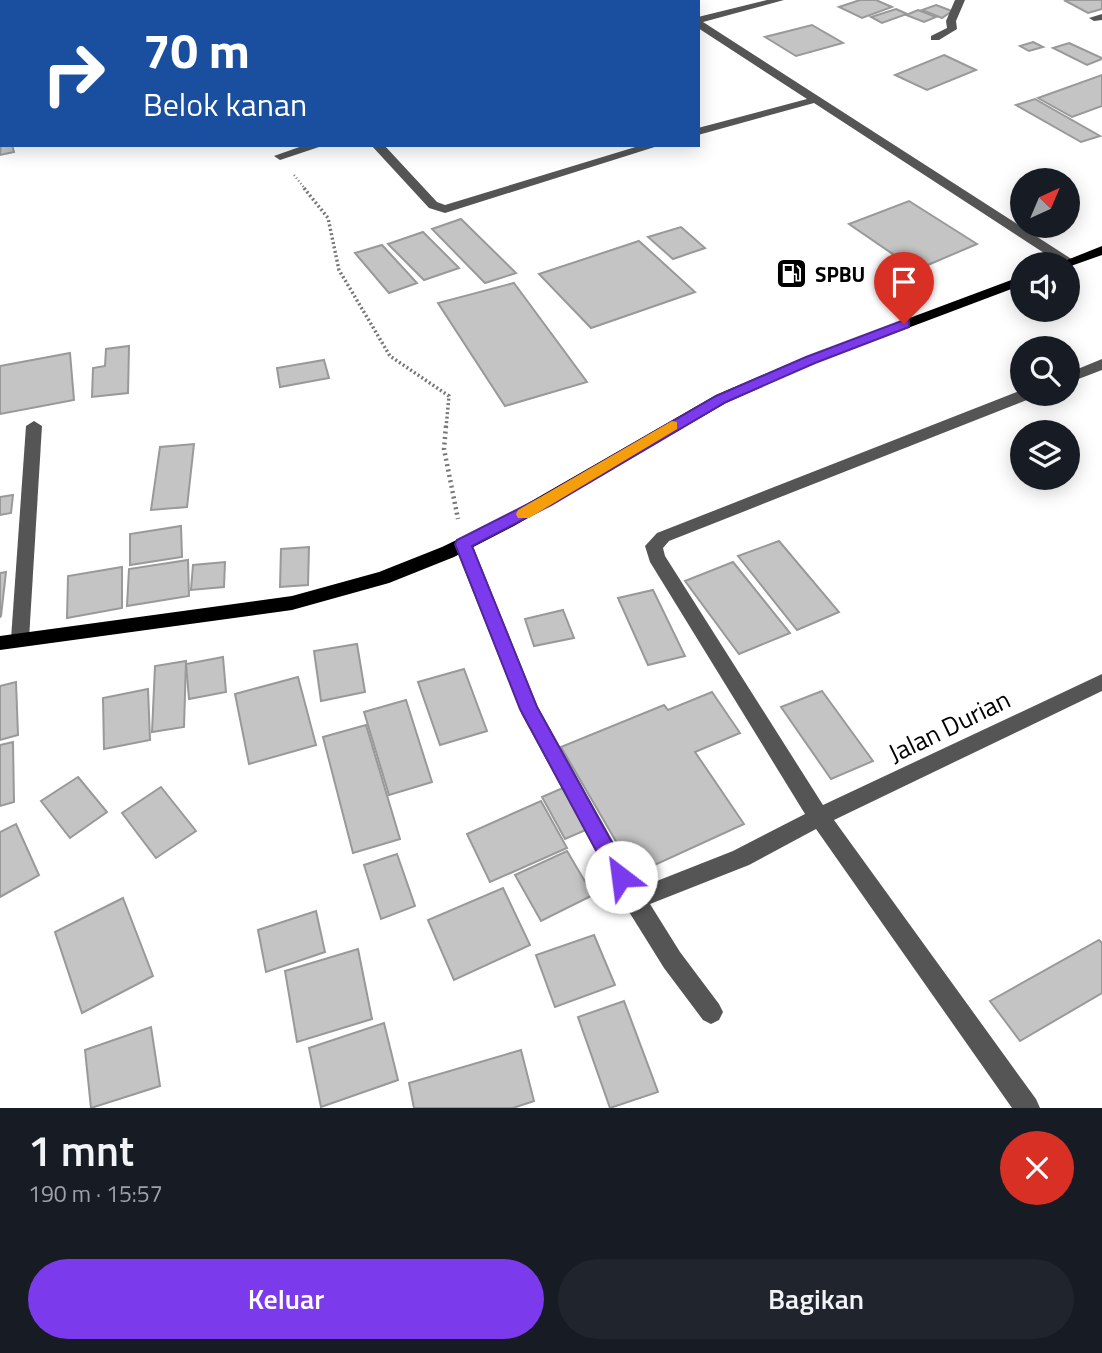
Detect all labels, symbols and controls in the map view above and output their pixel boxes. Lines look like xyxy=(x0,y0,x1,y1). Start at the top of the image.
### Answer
text: 70 m xyxy=(143,12,250,87)
icon: right xyxy=(28,28,119,119)
text: Belok kanan xyxy=(143,80,307,128)
north arrow xyxy=(1010,168,1080,238)
map controls xyxy=(1010,168,1080,490)
pin xyxy=(874,252,934,324)
button: sound xyxy=(1010,252,1080,322)
fuel station icon: SPBU xyxy=(775,257,809,291)
place label: SPBU xyxy=(815,258,865,290)
icon: arrive xyxy=(885,263,923,301)
button: search xyxy=(1010,336,1080,406)
button: layers xyxy=(1010,420,1080,490)
street label: Jalan Durian xyxy=(881,680,1017,772)
position arrow xyxy=(584,840,658,914)
text: 1 mnt xyxy=(28,1118,134,1182)
button: close xyxy=(1000,1131,1074,1205)
text: 190 m · 15:57 xyxy=(28,1176,163,1211)
button: Keluar xyxy=(28,1259,544,1339)
button: Bagikan xyxy=(558,1259,1074,1339)

